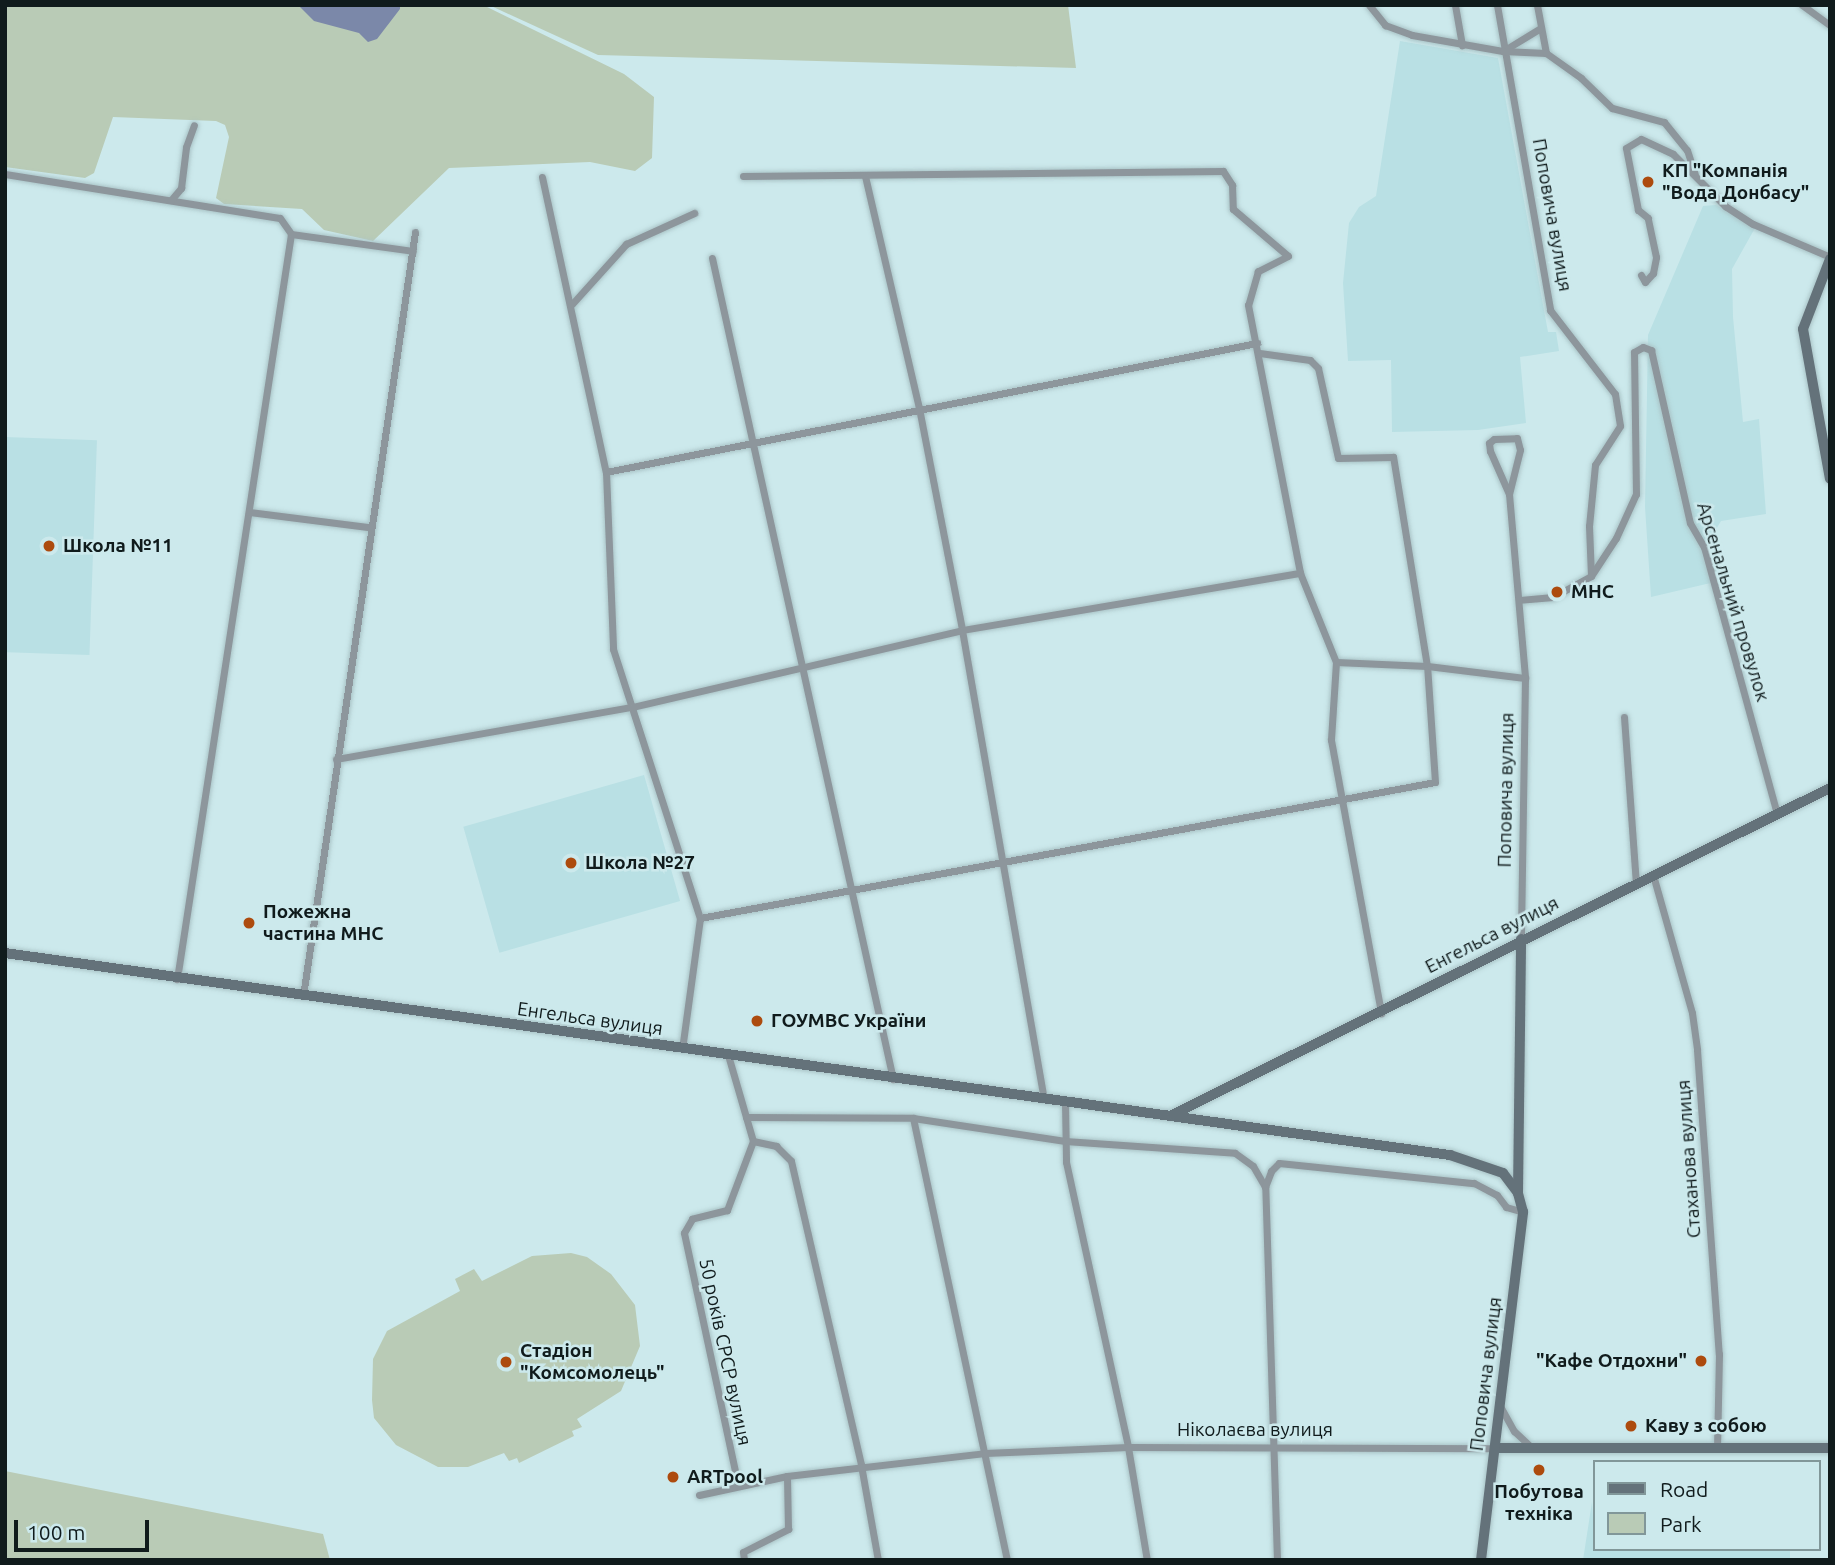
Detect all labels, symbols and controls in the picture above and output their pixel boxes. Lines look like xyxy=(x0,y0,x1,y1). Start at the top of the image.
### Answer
street label: Поповича вулиця xyxy=(1527,137,1577,293)
place label: КП "Компанія "Вода Донбасу" xyxy=(1662,160,1809,204)
marker: КП "Компанія "Вода Донбасу" xyxy=(1640,174,1656,190)
street label: Арсенальний провулок xyxy=(1692,500,1774,704)
place label: Школа №11 xyxy=(63,535,173,557)
marker: Школа №11 xyxy=(41,538,57,554)
place label: МНС xyxy=(1571,581,1614,603)
marker: МНС xyxy=(1549,584,1565,600)
street label: Поповича вулиця xyxy=(1493,712,1519,868)
place label: Школа №27 xyxy=(585,852,695,874)
marker: Школа №27 xyxy=(563,855,579,871)
street label: Енгельса вулиця xyxy=(1421,892,1563,978)
place label: Пожежна частина МНС xyxy=(263,901,383,945)
marker: Пожежна частина МНС xyxy=(241,915,257,931)
street label: Енгельса вулиця xyxy=(516,997,664,1041)
place label: ГОУМВС України xyxy=(771,1010,926,1032)
marker: ГОУМВС України xyxy=(749,1013,765,1029)
street label: Стаханова вулиця xyxy=(1672,1079,1706,1239)
street label: 50 років СРСР вулиця xyxy=(694,1256,756,1448)
street label: Поповича вулиця xyxy=(1465,1296,1507,1452)
place label: Стадіон "Комсомолець" xyxy=(520,1340,665,1384)
place label: "Кафе Отдохни" xyxy=(1536,1350,1687,1372)
marker: "Кафе Отдохни" xyxy=(1693,1353,1709,1369)
marker: Стадіон "Комсомолець" xyxy=(498,1354,514,1370)
place label: Каву з собою xyxy=(1645,1415,1767,1437)
marker: Каву з собою xyxy=(1623,1418,1639,1434)
street label: Ніколаєва вулиця xyxy=(1177,1419,1333,1441)
legend xyxy=(1594,1460,1821,1551)
marker: Побутова техніка xyxy=(1531,1462,1547,1478)
place label: ARTpool xyxy=(687,1466,763,1488)
marker: ARTpool xyxy=(665,1469,681,1485)
text: Road xyxy=(1660,1477,1708,1501)
place label: Побутова техніка xyxy=(1494,1481,1584,1525)
scale bar xyxy=(18,1506,152,1550)
text: Park xyxy=(1660,1512,1702,1536)
text: 100 m xyxy=(27,1520,85,1544)

